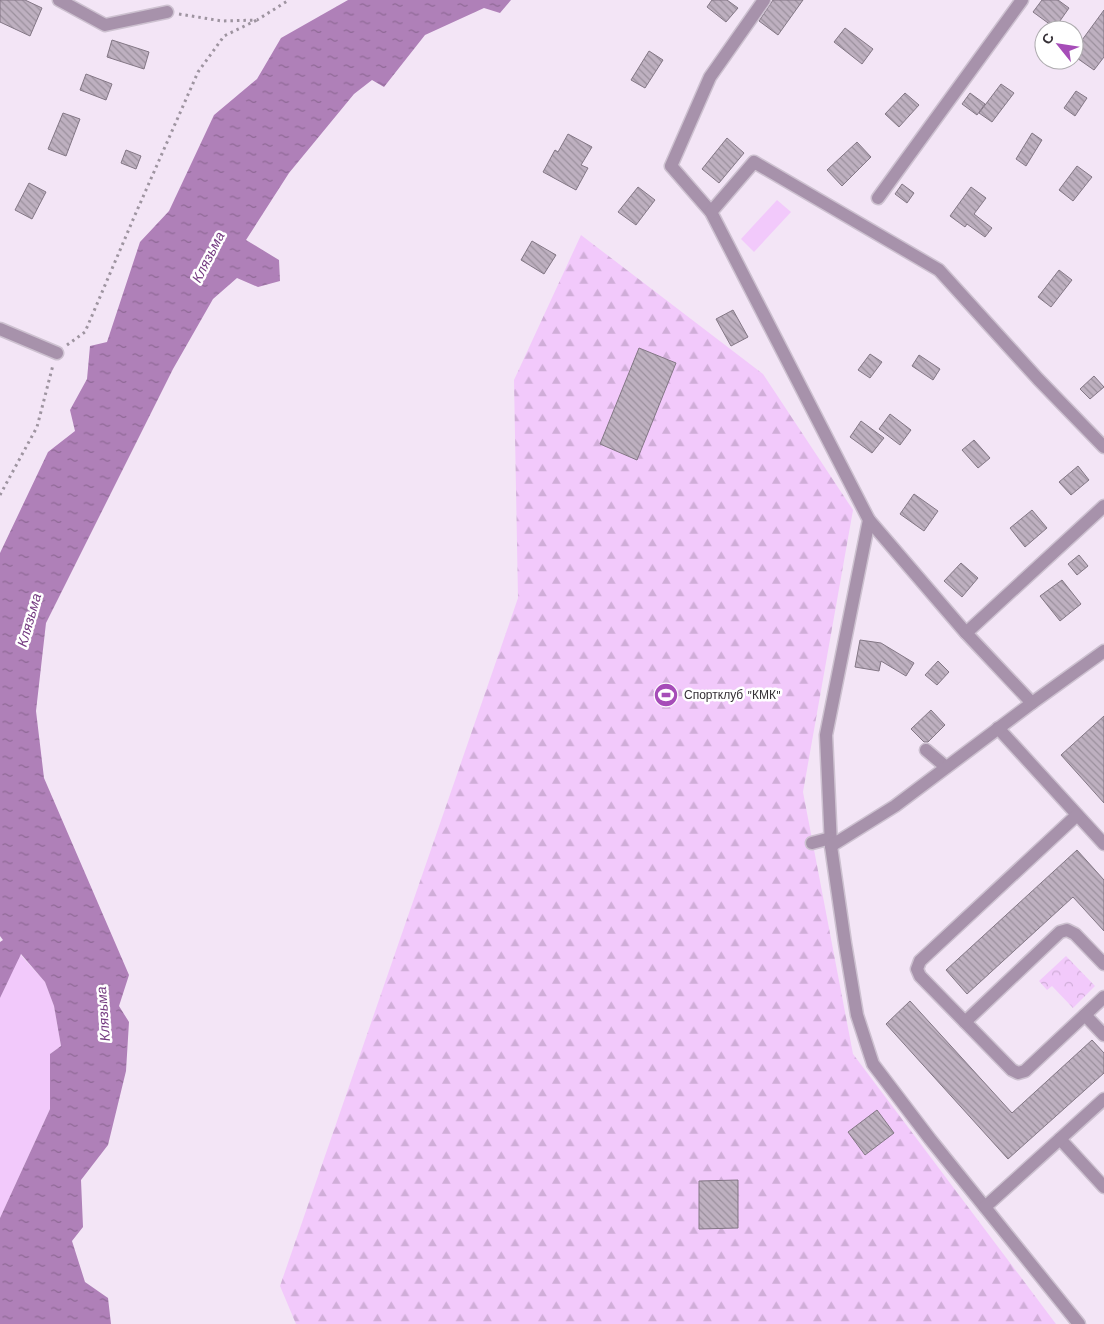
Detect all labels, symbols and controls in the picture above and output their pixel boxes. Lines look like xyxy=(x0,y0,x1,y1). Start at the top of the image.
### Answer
north arrow xyxy=(1034,20,1084,70)
text: С xyxy=(1038,30,1057,47)
water label: Клязьма xyxy=(188,229,228,285)
water label: Клязьма xyxy=(14,591,44,649)
sports icon: Спортклуб "КМК" xyxy=(653,682,679,708)
place label: Спортклуб "КМК" xyxy=(684,688,781,702)
water label: Клязьма xyxy=(93,986,113,1042)

